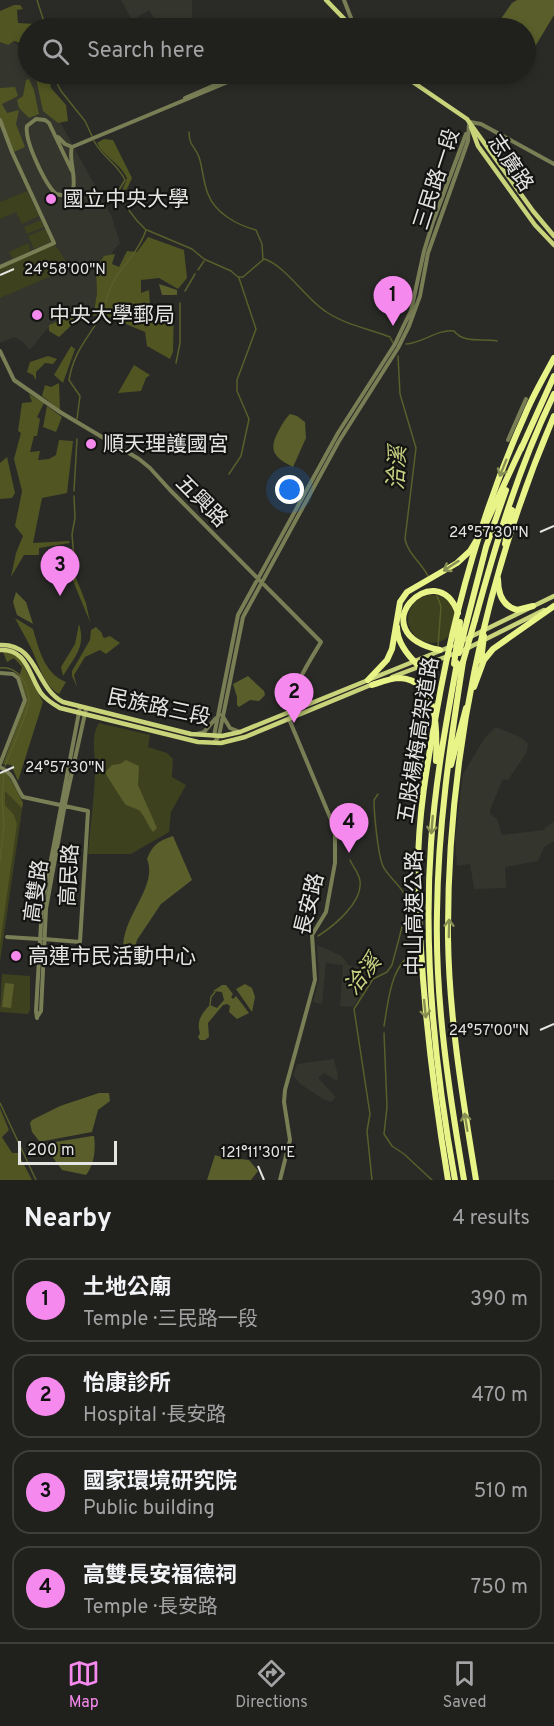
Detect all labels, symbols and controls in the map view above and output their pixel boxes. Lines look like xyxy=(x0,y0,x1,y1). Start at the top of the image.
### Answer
search box xyxy=(18,18,536,84)
icon: search xyxy=(39,35,72,68)
text: Search here xyxy=(87,38,205,65)
street label: 三民路一段 xyxy=(408,125,466,234)
street label: 志廣路 xyxy=(481,130,539,198)
place label: 國立中央大學 xyxy=(63,187,189,214)
marker: 國立中央大學 xyxy=(44,192,58,206)
text: 24°58'00"N xyxy=(24,261,106,280)
pin: 1 xyxy=(374,276,412,326)
place label: 中央大學郵局 xyxy=(49,303,175,330)
marker: 中央大學郵局 xyxy=(30,308,44,322)
place label: 順天理護國宮 xyxy=(103,432,229,459)
marker: 順天理護國宮 xyxy=(84,437,98,451)
water label: 洽溪 xyxy=(384,442,413,491)
one-way arrow xyxy=(497,458,508,477)
street label: 五興路 xyxy=(169,470,233,534)
your location xyxy=(275,475,304,504)
text: 24°57'30"N xyxy=(449,524,529,543)
pin: 3 xyxy=(40,546,80,596)
one-way arrow xyxy=(442,560,459,573)
street label: 五股楊梅高架道路 xyxy=(393,655,446,825)
pin: 2 xyxy=(274,674,314,723)
street label: 民族路三段 xyxy=(105,684,213,733)
text: 24°57'30"N xyxy=(25,759,105,778)
pin: 4 xyxy=(330,804,368,853)
one-way arrow xyxy=(427,814,438,834)
street label: 高民路 xyxy=(55,843,86,907)
street label: 中山高速公路 xyxy=(402,850,429,976)
street label: 高雙路 xyxy=(20,858,55,924)
street label: 長安路 xyxy=(290,871,331,938)
one-way arrow xyxy=(443,919,454,939)
place label: 高連市民活動中心 xyxy=(28,944,196,971)
water label: 洽溪 xyxy=(340,948,390,1001)
marker: 高連市民活動中心 xyxy=(9,949,23,963)
one-way arrow xyxy=(420,999,431,1019)
text: 24°57'00"N xyxy=(449,1022,529,1041)
one-way arrow xyxy=(461,1113,472,1133)
scale bar xyxy=(18,1138,117,1166)
text: 200 m xyxy=(27,1141,75,1161)
text: 121°11'30"E xyxy=(221,1144,295,1163)
text: Nearby xyxy=(24,1203,112,1236)
text: 4 results xyxy=(453,1206,530,1232)
text: 土地公廟 xyxy=(83,1275,171,1302)
text: 1 xyxy=(42,1287,50,1313)
text: 390 m xyxy=(470,1287,528,1313)
text: Temple · 三民路一段 xyxy=(83,1307,258,1333)
text: 怡康診所 xyxy=(83,1371,171,1398)
text: 2 xyxy=(39,1383,52,1409)
text: 470 m xyxy=(471,1383,528,1409)
text: Hospital · 長安路 xyxy=(83,1403,226,1429)
text: 國家環境研究院 xyxy=(83,1469,237,1496)
text: 3 xyxy=(40,1479,52,1505)
text: 510 m xyxy=(474,1479,528,1505)
text: Public building xyxy=(83,1496,215,1522)
text: 高雙長安福德祠 xyxy=(83,1563,237,1590)
text: 4 xyxy=(39,1575,52,1601)
text: 750 m xyxy=(471,1575,528,1601)
text: Temple · 長安路 xyxy=(83,1595,218,1621)
tab: Map xyxy=(67,1657,100,1713)
tab: Directions xyxy=(235,1657,308,1713)
tab: Saved xyxy=(443,1657,487,1713)

